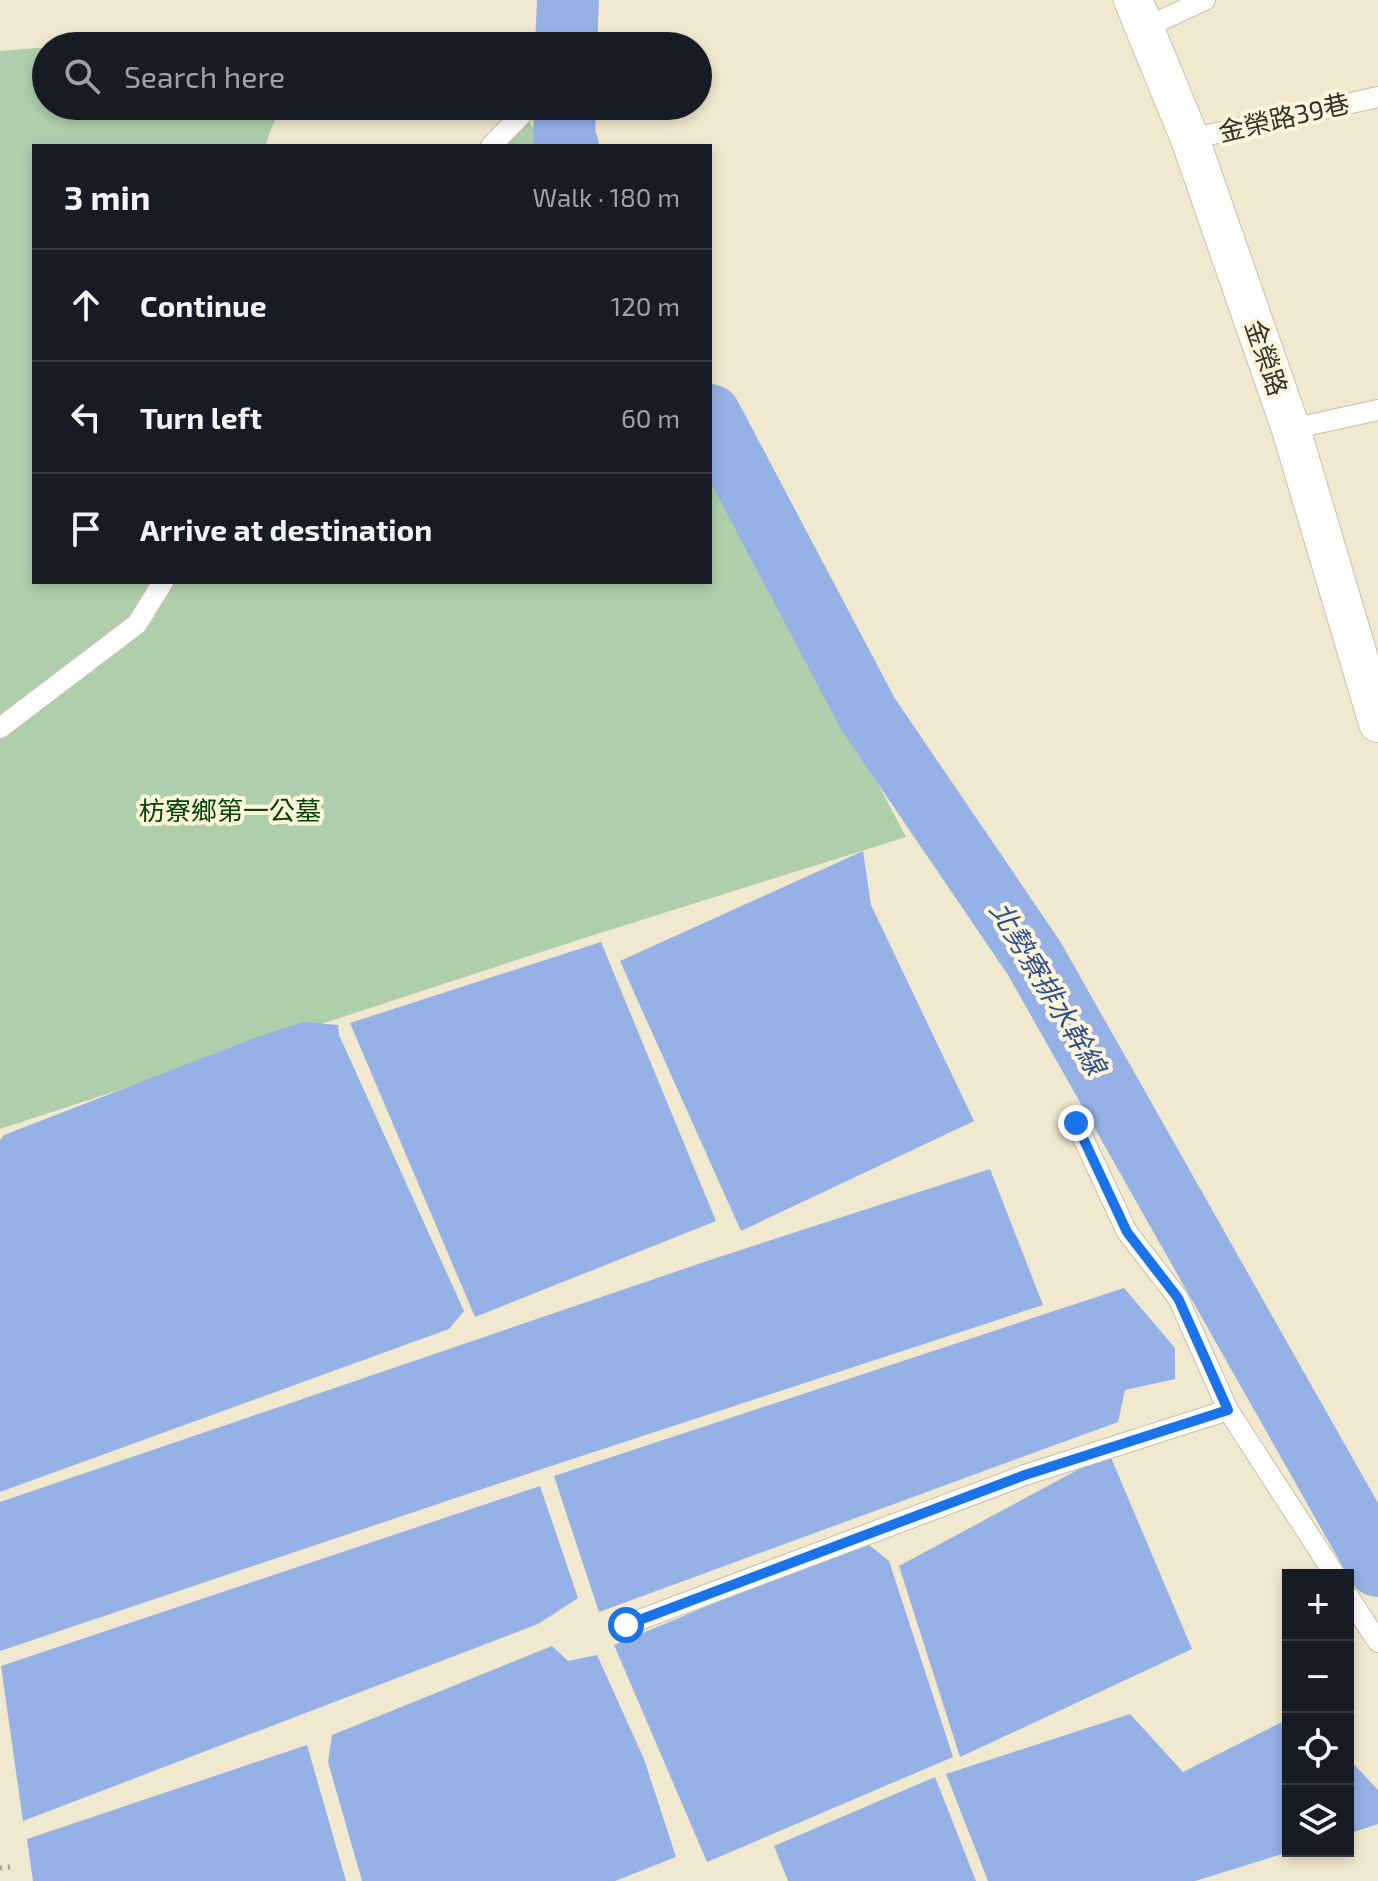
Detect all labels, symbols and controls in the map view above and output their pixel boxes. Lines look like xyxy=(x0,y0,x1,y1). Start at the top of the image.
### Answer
search box xyxy=(32,32,712,120)
icon: search xyxy=(60,54,104,98)
text: Search here xyxy=(124,58,285,94)
street label: 金榮路39巷 xyxy=(1215,86,1352,147)
text: 3 min xyxy=(64,176,150,217)
text: Walk · 180 m xyxy=(533,181,680,212)
icon: ahead xyxy=(64,283,108,327)
text: Continue xyxy=(140,287,267,323)
text: 120 m xyxy=(611,290,680,321)
street label: 金榮路 xyxy=(1240,316,1295,399)
icon: left xyxy=(64,395,108,439)
text: Turn left xyxy=(140,399,262,435)
text: 60 m xyxy=(621,402,680,433)
icon: arrive xyxy=(64,507,108,551)
text: Arrive at destination xyxy=(140,511,432,547)
park label: 枋寮鄉第一公墓 xyxy=(139,794,321,825)
water label: 北勢寮排水幹線 xyxy=(984,895,1115,1083)
route end xyxy=(1058,1105,1094,1141)
map controls xyxy=(1282,1569,1354,1857)
button: + xyxy=(1282,1569,1354,1641)
route start xyxy=(608,1607,644,1643)
button: − xyxy=(1282,1641,1354,1713)
button: locate xyxy=(1282,1713,1354,1785)
button: layers xyxy=(1282,1785,1354,1857)

